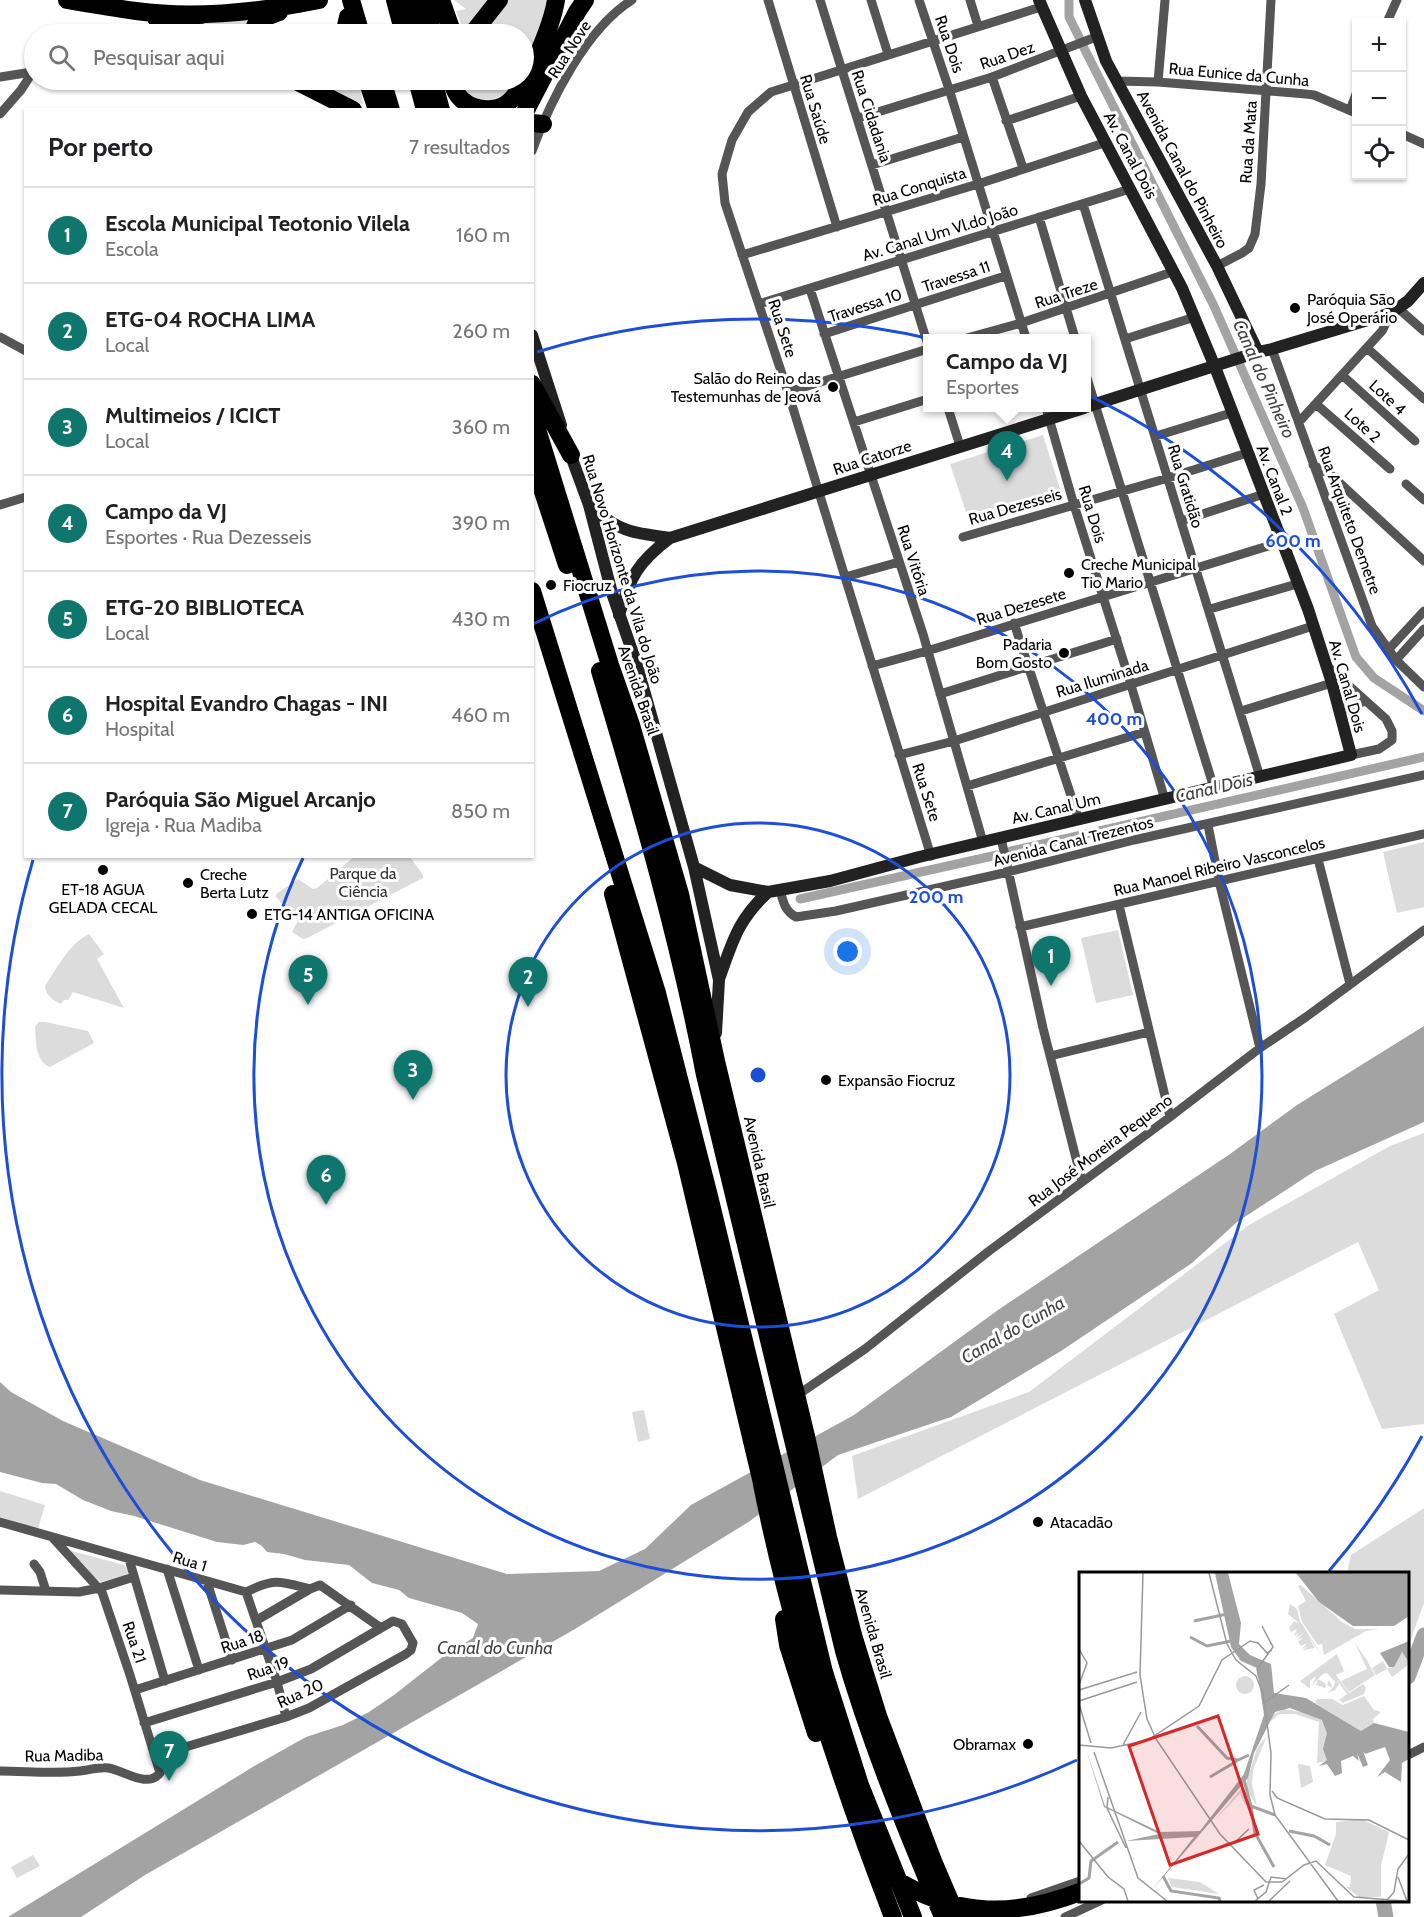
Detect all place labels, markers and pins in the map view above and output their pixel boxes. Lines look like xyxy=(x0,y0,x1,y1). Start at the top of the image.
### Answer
place label: Paróquia São José Operário xyxy=(1306,290,1397,327)
marker: Paróquia São José Operário xyxy=(1288,301,1302,315)
place label: Salão do Reino das Testemunhas de Jeová xyxy=(671,369,821,406)
marker: Salão do Reino das Testemunhas de Jeová xyxy=(826,380,840,394)
pin: 4 xyxy=(988,432,1026,481)
place label: Creche Municipal Tio Mario xyxy=(1081,555,1196,592)
marker: Creche Municipal Tio Mario xyxy=(1062,566,1076,580)
place label: Fiocruz xyxy=(563,576,612,595)
marker: Fiocruz xyxy=(544,578,558,592)
place label: Padaria Bom Gosto xyxy=(976,635,1052,672)
marker: Padaria Bom Gosto xyxy=(1057,646,1071,660)
marker: ET-18 AGUA GELADA CECAL xyxy=(96,863,110,877)
place label: Creche Berta Lutz xyxy=(200,865,269,902)
marker: Creche Berta Lutz xyxy=(181,876,195,890)
place label: ET-18 AGUA GELADA CECAL xyxy=(49,880,157,917)
place label: ETG-14 ANTIGA OFICINA xyxy=(264,905,434,924)
marker: ETG-14 ANTIGA OFICINA xyxy=(245,907,259,921)
pin: 1 xyxy=(1032,936,1070,986)
pin: 5 xyxy=(288,956,328,1005)
pin: 2 xyxy=(508,958,548,1007)
pin: 3 xyxy=(394,1050,432,1100)
centre of rings xyxy=(748,1065,768,1085)
place label: Expansão Fiocruz xyxy=(838,1071,956,1090)
marker: Expansão Fiocruz xyxy=(819,1073,833,1087)
pin: 6 xyxy=(306,1156,346,1205)
place label: Atacadão xyxy=(1050,1513,1113,1532)
marker: Atacadão xyxy=(1031,1515,1045,1529)
pin: 7 xyxy=(150,1732,188,1781)
place label: Obramax xyxy=(953,1735,1016,1754)
marker: Obramax xyxy=(1021,1737,1035,1751)

